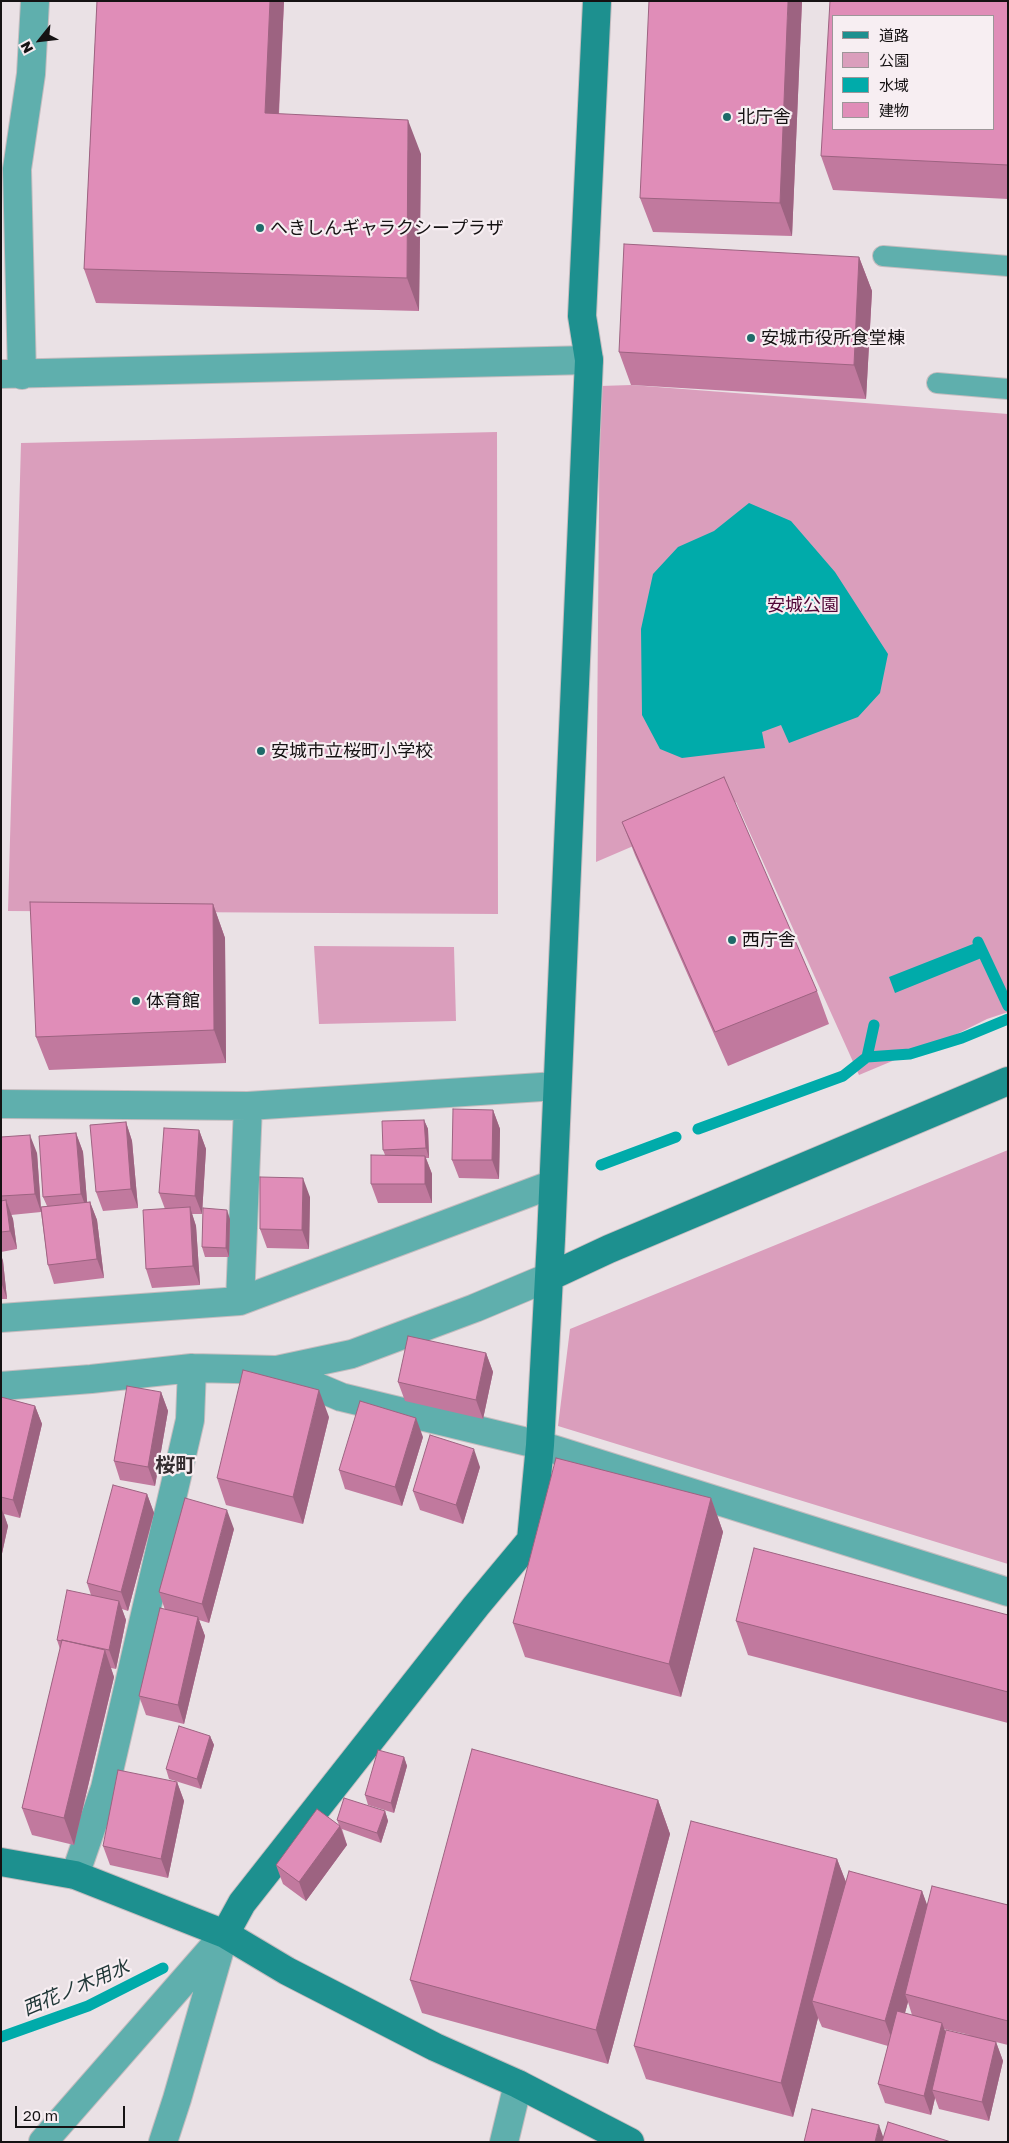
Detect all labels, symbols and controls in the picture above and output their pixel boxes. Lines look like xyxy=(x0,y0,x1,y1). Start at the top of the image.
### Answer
north arrow xyxy=(15,15,65,65)
legend xyxy=(832,15,994,130)
text: 道路 xyxy=(879,26,909,44)
text: N xyxy=(16,39,36,56)
text: 公園 xyxy=(879,51,909,69)
text: 水域 xyxy=(879,76,909,94)
text: 建物 xyxy=(879,101,909,119)
place label: 北庁舎 xyxy=(737,106,791,128)
marker: 北庁舎 xyxy=(721,111,733,123)
place label: へきしんギャラクシープラザ xyxy=(270,217,504,239)
marker: へきしんギャラクシープラザ xyxy=(254,222,266,234)
place label: 安城市役所食堂棟 xyxy=(761,327,905,349)
marker: 安城市役所食堂棟 xyxy=(745,332,757,344)
park label: 安城公園 xyxy=(767,594,839,616)
place label: 安城市立桜町小学校 xyxy=(271,740,433,762)
marker: 安城市立桜町小学校 xyxy=(255,745,267,757)
place label: 西庁舎 xyxy=(742,929,796,951)
marker: 西庁舎 xyxy=(726,934,738,946)
place label: 体育館 xyxy=(146,990,200,1012)
marker: 体育館 xyxy=(130,995,142,1007)
district label: 桜町 xyxy=(155,1454,195,1478)
water label: 西花ノ木用水 xyxy=(19,1955,133,2021)
scale bar xyxy=(18,2096,128,2128)
text: 20 m xyxy=(23,2106,58,2124)

